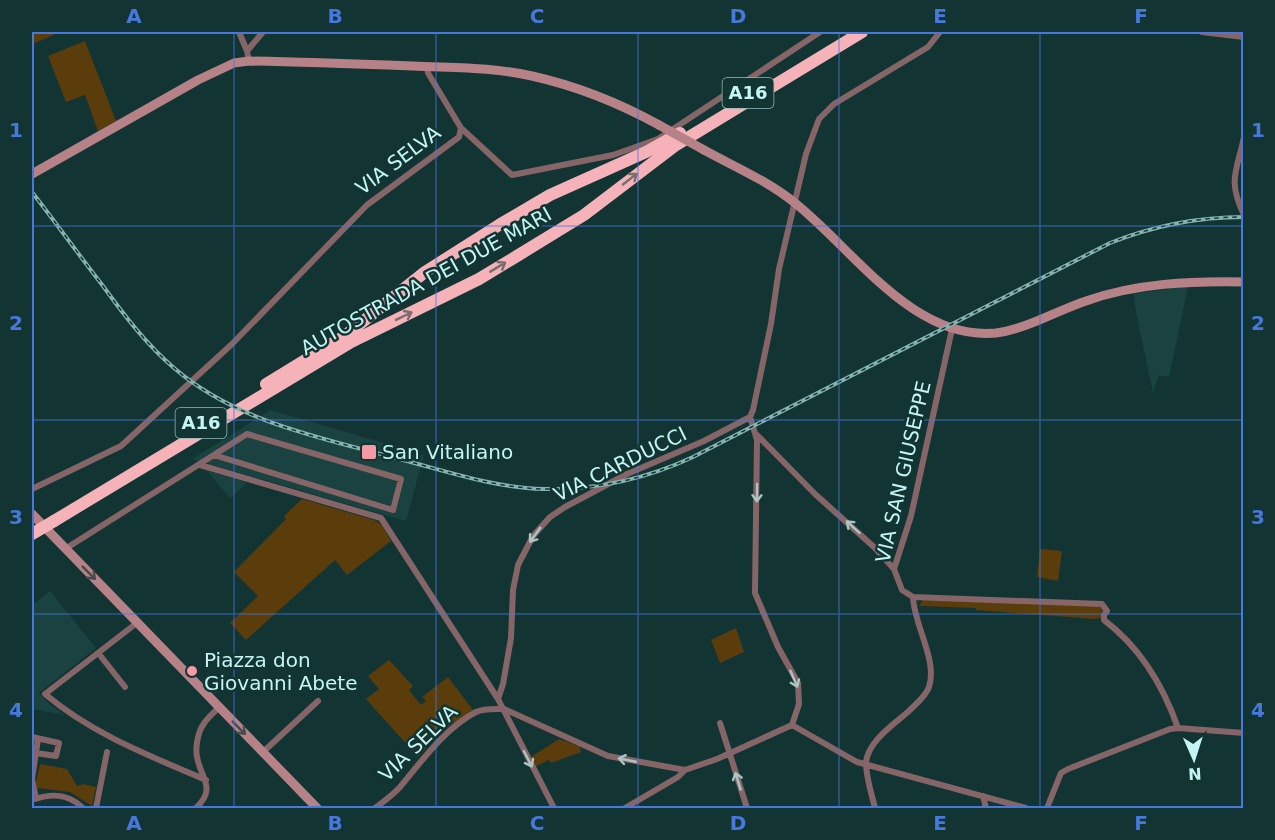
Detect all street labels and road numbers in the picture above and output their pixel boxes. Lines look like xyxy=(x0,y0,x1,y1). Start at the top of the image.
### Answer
road number: A16 xyxy=(722,78,774,108)
street label: VIA SELVA xyxy=(351,120,445,200)
street label: AUTOSTRADA DEI DUE MARI xyxy=(296,202,556,360)
street label: VIA SAN GIUSEPPE xyxy=(870,379,936,565)
road number: A16 xyxy=(176,408,226,438)
street label: VIA CARDUCCI xyxy=(550,421,690,507)
street label: VIA SELVA xyxy=(374,699,463,786)

